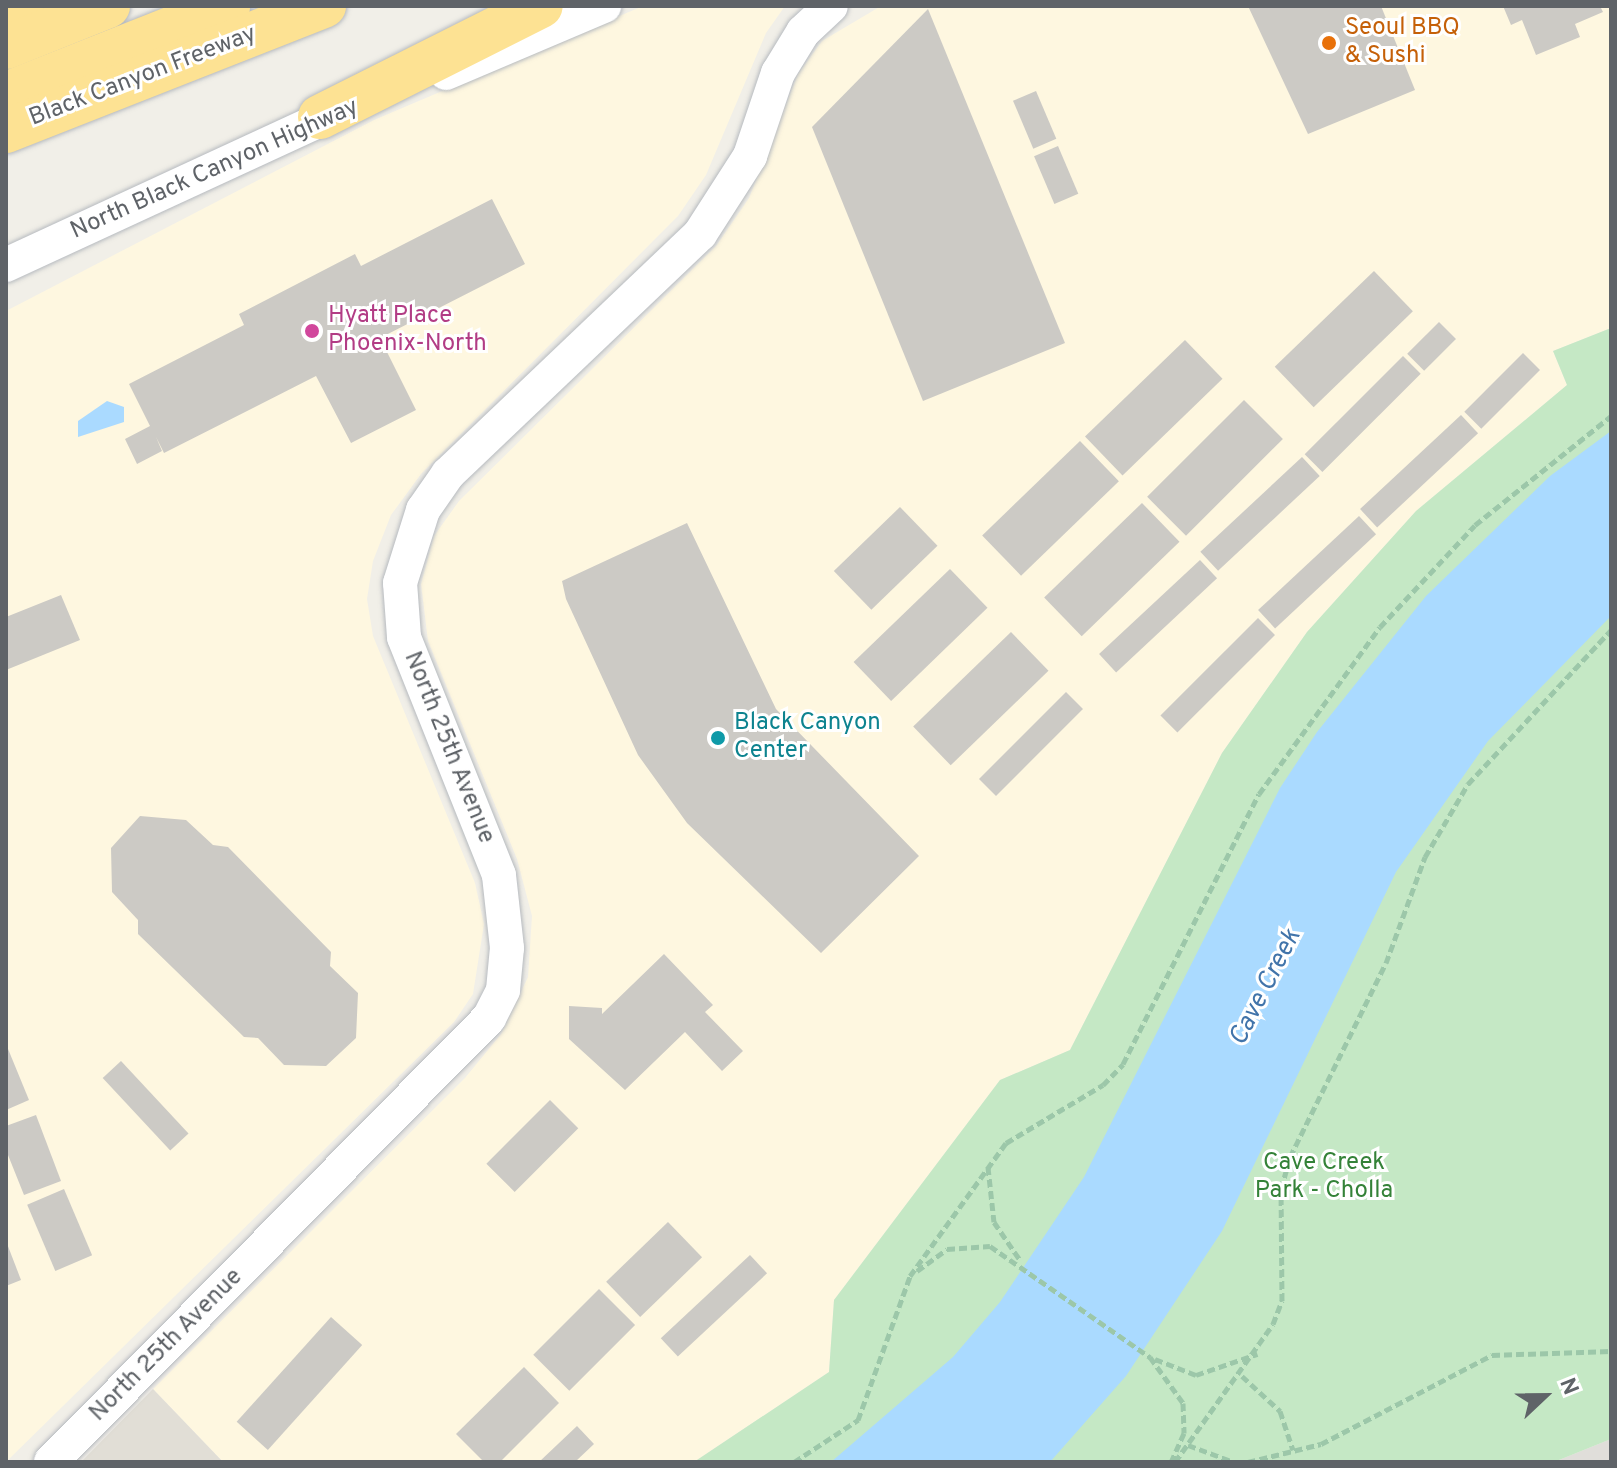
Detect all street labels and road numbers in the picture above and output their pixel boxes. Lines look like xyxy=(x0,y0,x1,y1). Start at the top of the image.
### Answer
street label: Black Canyon Freeway xyxy=(25,20,261,134)
street label: North Black Canyon Highway xyxy=(67,93,363,247)
street label: North 25th Avenue xyxy=(396,647,500,849)
street label: North 25th Avenue xyxy=(84,1263,250,1429)

